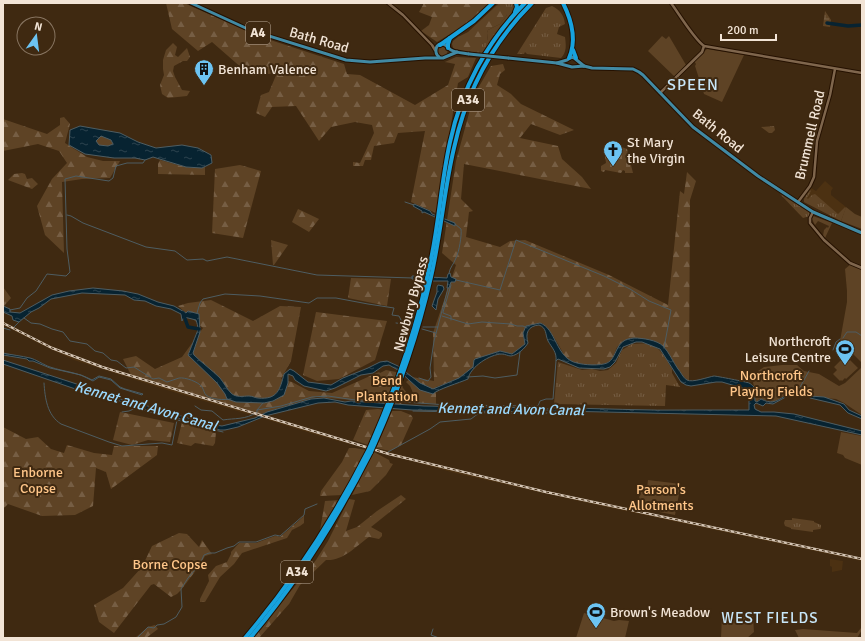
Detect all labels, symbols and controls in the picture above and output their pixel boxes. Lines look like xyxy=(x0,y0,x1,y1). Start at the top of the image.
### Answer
north arrow xyxy=(16,16,56,56)
scale bar xyxy=(721,16,776,42)
text: N xyxy=(33,20,44,34)
road number: A4 xyxy=(246,22,270,44)
street label: Bath Road xyxy=(287,23,351,57)
text: 200 m xyxy=(727,23,759,38)
building icon: Benham Valence xyxy=(193,58,215,86)
place label: Benham Valence xyxy=(218,61,317,78)
district label: SPEEN xyxy=(667,75,719,95)
road number: A34 xyxy=(452,89,484,111)
street label: Brummell Road xyxy=(791,89,829,181)
street label: Bath Road xyxy=(689,105,747,157)
place label: St Mary the Virgin xyxy=(627,134,685,167)
church icon: St Mary the Virgin xyxy=(602,139,624,167)
street label: Newbury Bypass xyxy=(390,254,432,354)
place label: Northcroft Leisure Centre xyxy=(745,333,831,366)
sports icon: Northcroft Leisure Centre xyxy=(834,338,856,366)
park label: Northcroft Playing Fields xyxy=(729,367,813,400)
park label: Bend Plantation xyxy=(356,372,418,405)
water label: Kennet and Avon Canal xyxy=(73,377,221,435)
water label: Kennet and Avon Canal xyxy=(437,399,586,419)
park label: Enborne Copse xyxy=(13,464,63,497)
park label: Parson's Allotments xyxy=(628,481,694,514)
park label: Borne Copse xyxy=(133,556,207,573)
road number: A34 xyxy=(281,561,313,583)
sports icon: Brown's Meadow xyxy=(585,601,607,629)
place label: Brown's Meadow xyxy=(610,604,710,621)
district label: WEST FIELDS xyxy=(721,609,819,627)

